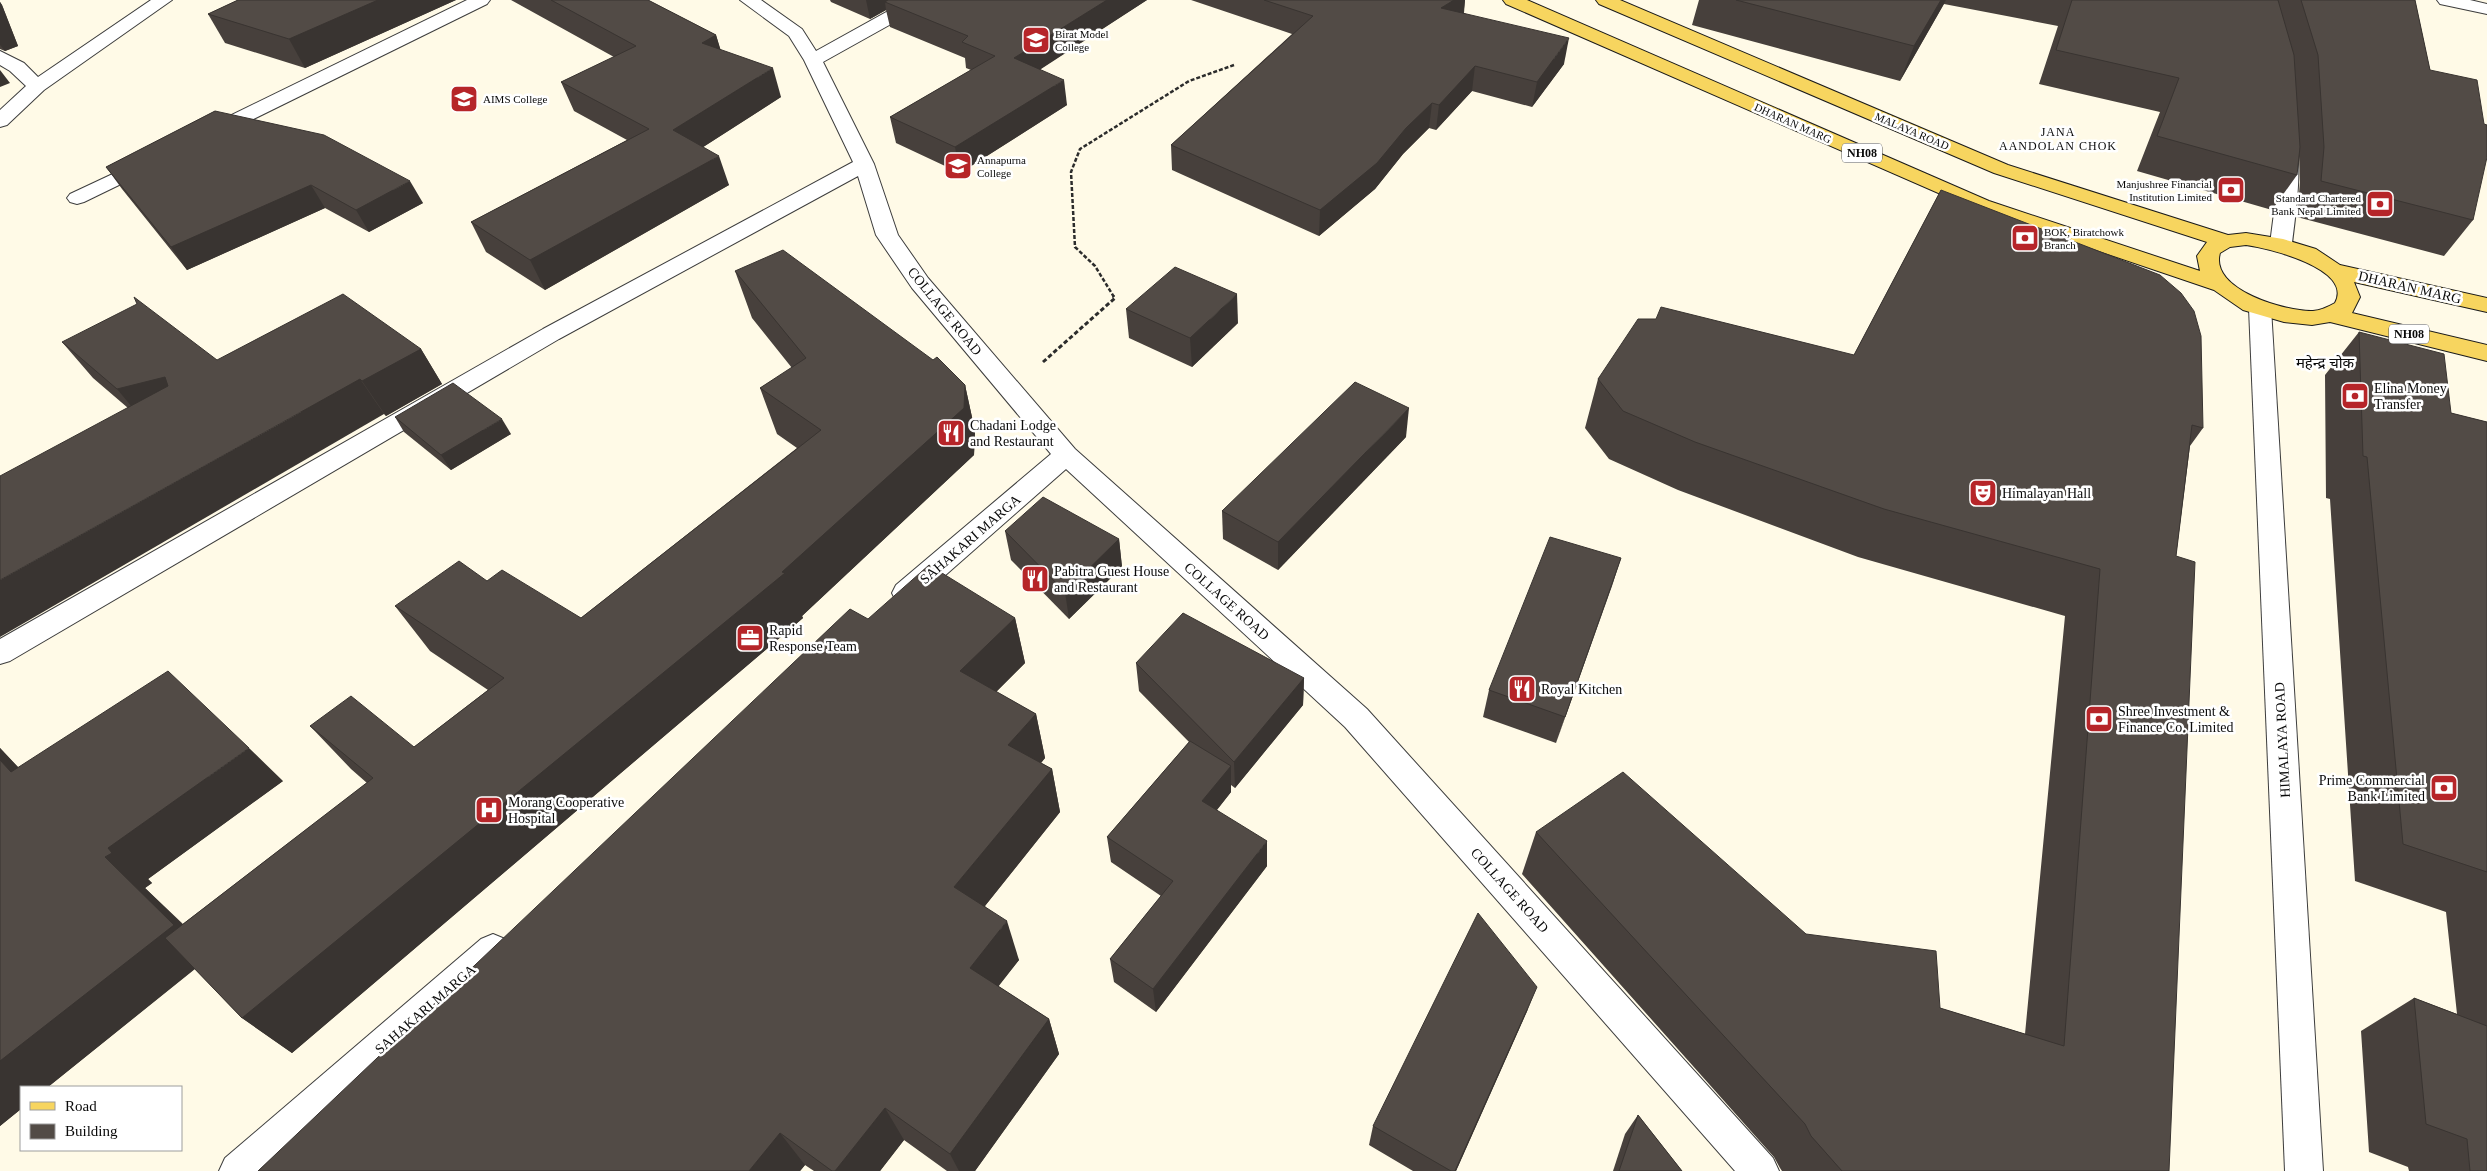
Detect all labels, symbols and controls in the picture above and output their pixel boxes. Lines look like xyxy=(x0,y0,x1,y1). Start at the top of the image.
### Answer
school or university icon: Birat Model College xyxy=(1021,25,1051,55)
place label: Birat Model College xyxy=(1055,28,1108,53)
school or university icon: AIMS College xyxy=(449,84,479,114)
place label: AIMS College xyxy=(483,93,548,105)
street label: DHARAN MARG xyxy=(1753,101,1833,145)
street label: MALAYA ROAD xyxy=(1873,110,1951,152)
district label: JANA AANDOLAN CHOK xyxy=(1999,125,2117,153)
road number: NH08 xyxy=(1842,144,1882,162)
school or university icon: Annapurna College xyxy=(943,151,973,181)
place label: Annapurna College xyxy=(977,154,1026,179)
bank icon: Manjushree Financial Institution Limited xyxy=(2216,175,2246,205)
place label: Manjushree Financial Institution Limited xyxy=(2116,178,2212,203)
bank icon: Standard Chartered Bank Nepal Limited xyxy=(2365,189,2395,219)
place label: Standard Chartered Bank Nepal Limited xyxy=(2271,192,2361,217)
bank icon: BOK, Biratchowk Branch xyxy=(2010,223,2040,253)
place label: BOK, Biratchowk Branch xyxy=(2044,226,2125,251)
street label: COLLAGE ROAD xyxy=(905,264,985,358)
street label: DHARAN MARG xyxy=(2357,268,2463,307)
road number: NH08 xyxy=(2389,324,2429,344)
district label: महेन्द्र चोक xyxy=(2296,354,2355,371)
bank icon: Elina Money Transfer xyxy=(2340,381,2370,411)
place label: Elina Money Transfer xyxy=(2374,381,2447,412)
restaurant icon: Chadani Lodge and Restaurant xyxy=(936,418,966,448)
place label: Chadani Lodge and Restaurant xyxy=(970,418,1056,449)
theatre icon: Himalayan Hall xyxy=(1968,478,1998,508)
place label: Himalayan Hall xyxy=(2002,486,2091,501)
street label: SAHAKARI MARGA xyxy=(917,491,1024,587)
street label: COLLAGE ROAD xyxy=(1181,559,1272,643)
restaurant icon: Pabitra Guest House and Restaurant xyxy=(1020,564,1050,594)
place label: Pabitra Guest House and Restaurant xyxy=(1054,564,1169,595)
office icon: Rapid Response Team xyxy=(735,623,765,653)
place label: Rapid Response Team xyxy=(769,623,857,654)
restaurant icon: Royal Kitchen xyxy=(1507,674,1537,704)
place label: Royal Kitchen xyxy=(1541,682,1622,697)
street label: HIMALAYA ROAD xyxy=(2272,682,2293,798)
bank icon: Shree Investment & Finance Co. Limited xyxy=(2084,704,2114,734)
place label: Shree Investment & Finance Co. Limited xyxy=(2118,704,2233,735)
place label: Prime Commercial Bank Limited xyxy=(2319,773,2425,804)
bank icon: Prime Commercial Bank Limited xyxy=(2429,773,2459,803)
hospital icon: Morang Cooperative Hospital xyxy=(474,795,504,825)
place label: Morang Cooperative Hospital xyxy=(508,795,624,826)
street label: COLLAGE ROAD xyxy=(1468,845,1552,936)
street label: SAHAKARI MARGA xyxy=(372,961,479,1057)
legend xyxy=(20,1086,182,1151)
text: Road xyxy=(65,1098,97,1114)
text: Building xyxy=(65,1123,118,1139)

